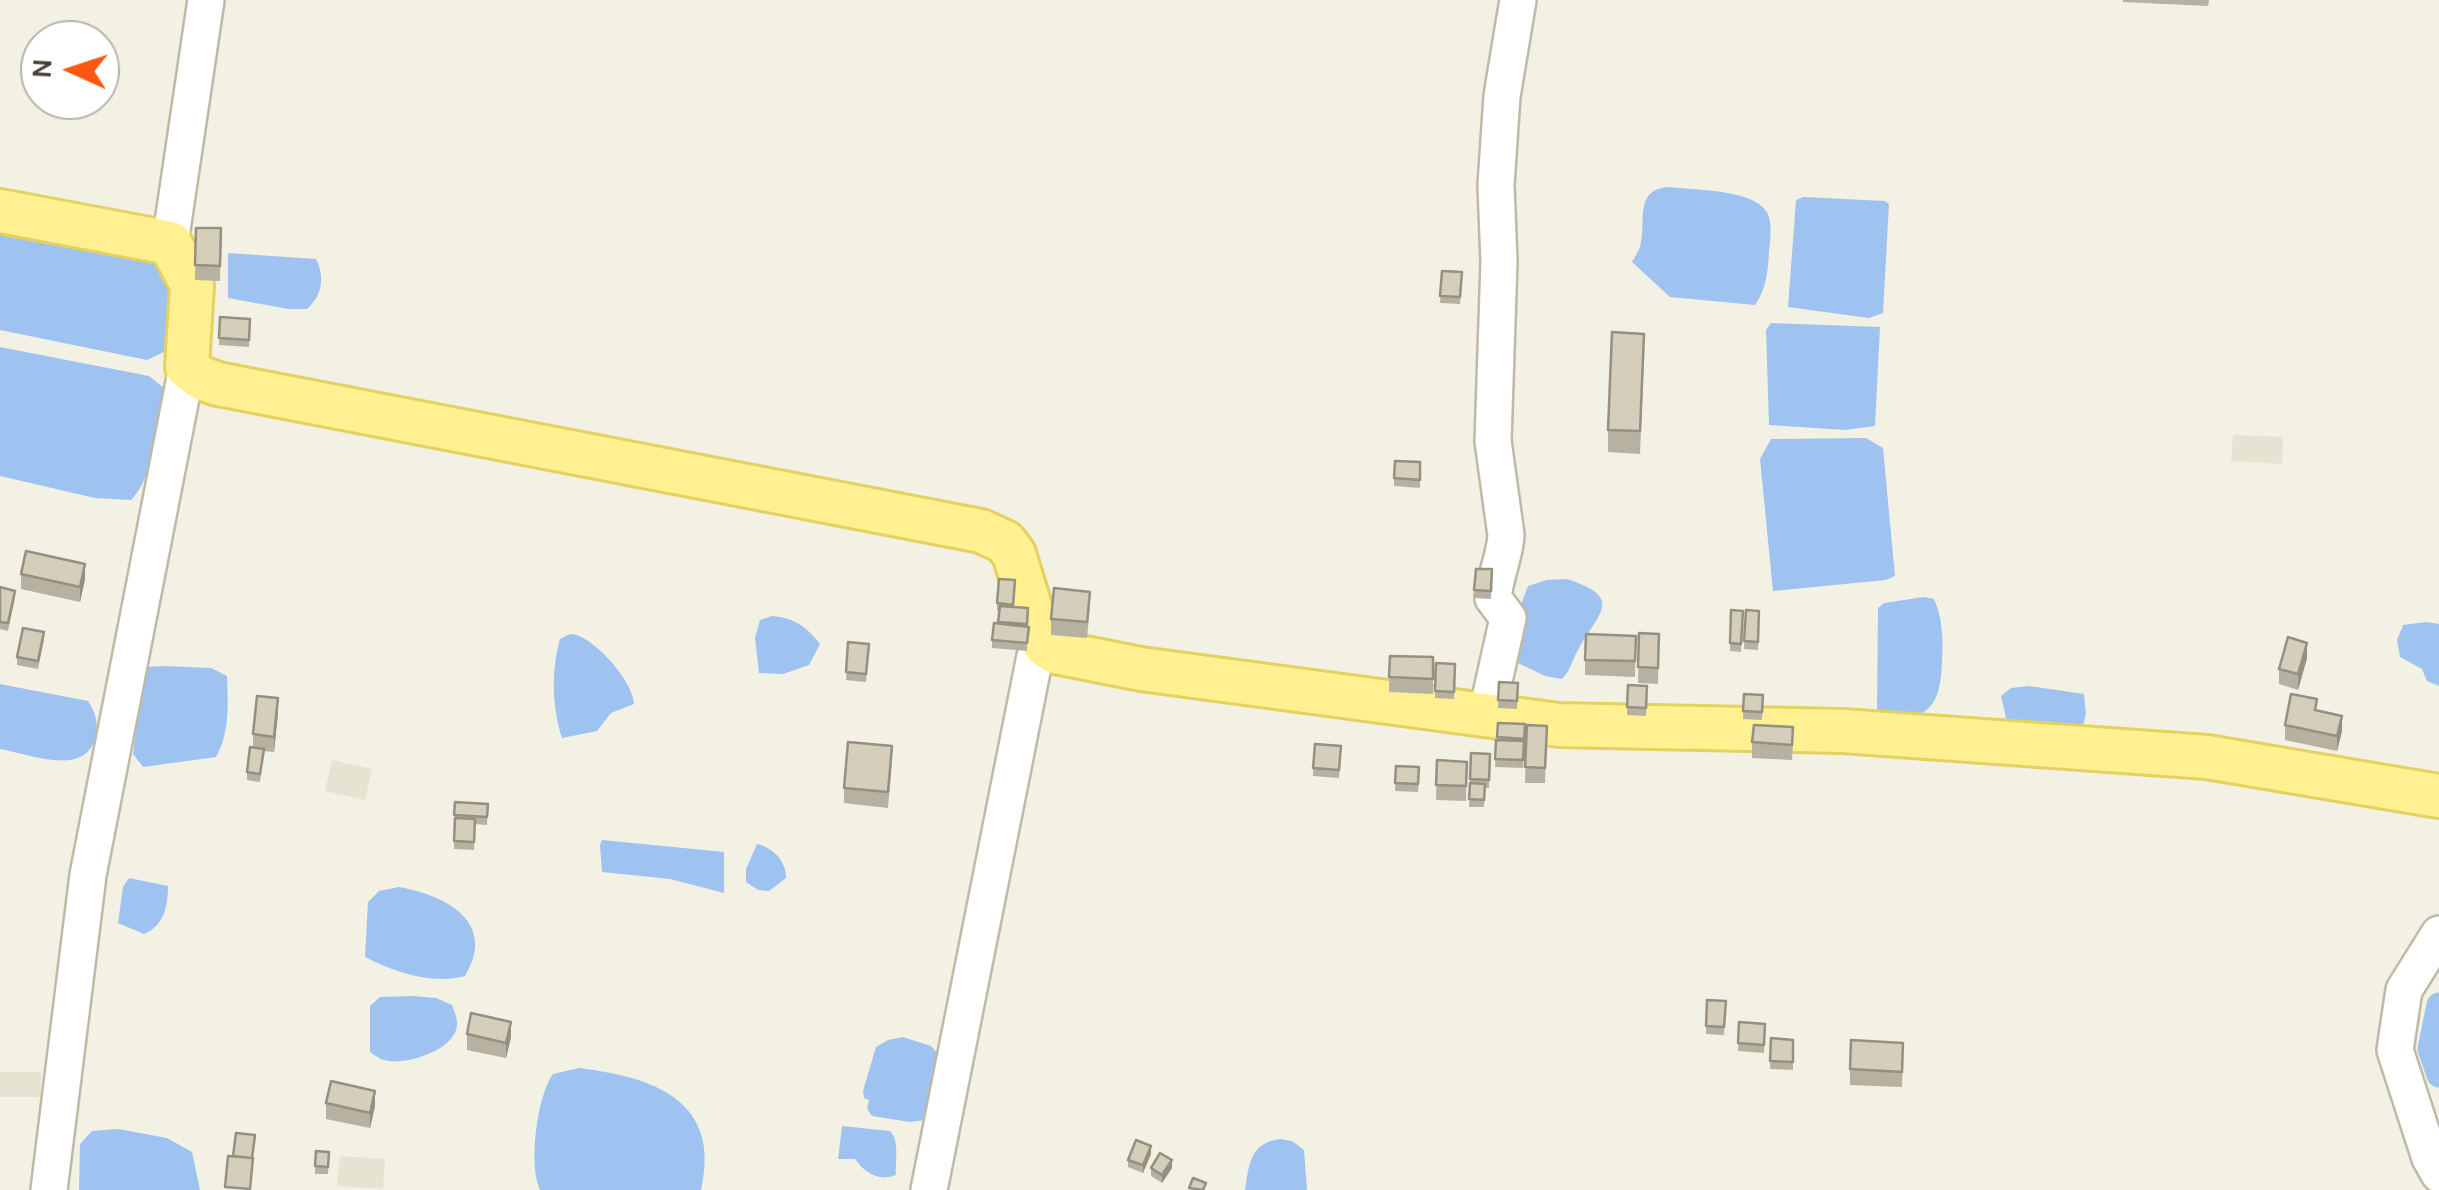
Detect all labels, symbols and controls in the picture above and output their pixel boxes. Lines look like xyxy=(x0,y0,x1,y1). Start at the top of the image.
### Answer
north arrow xyxy=(20,20,120,120)
text: N xyxy=(25,58,59,79)

